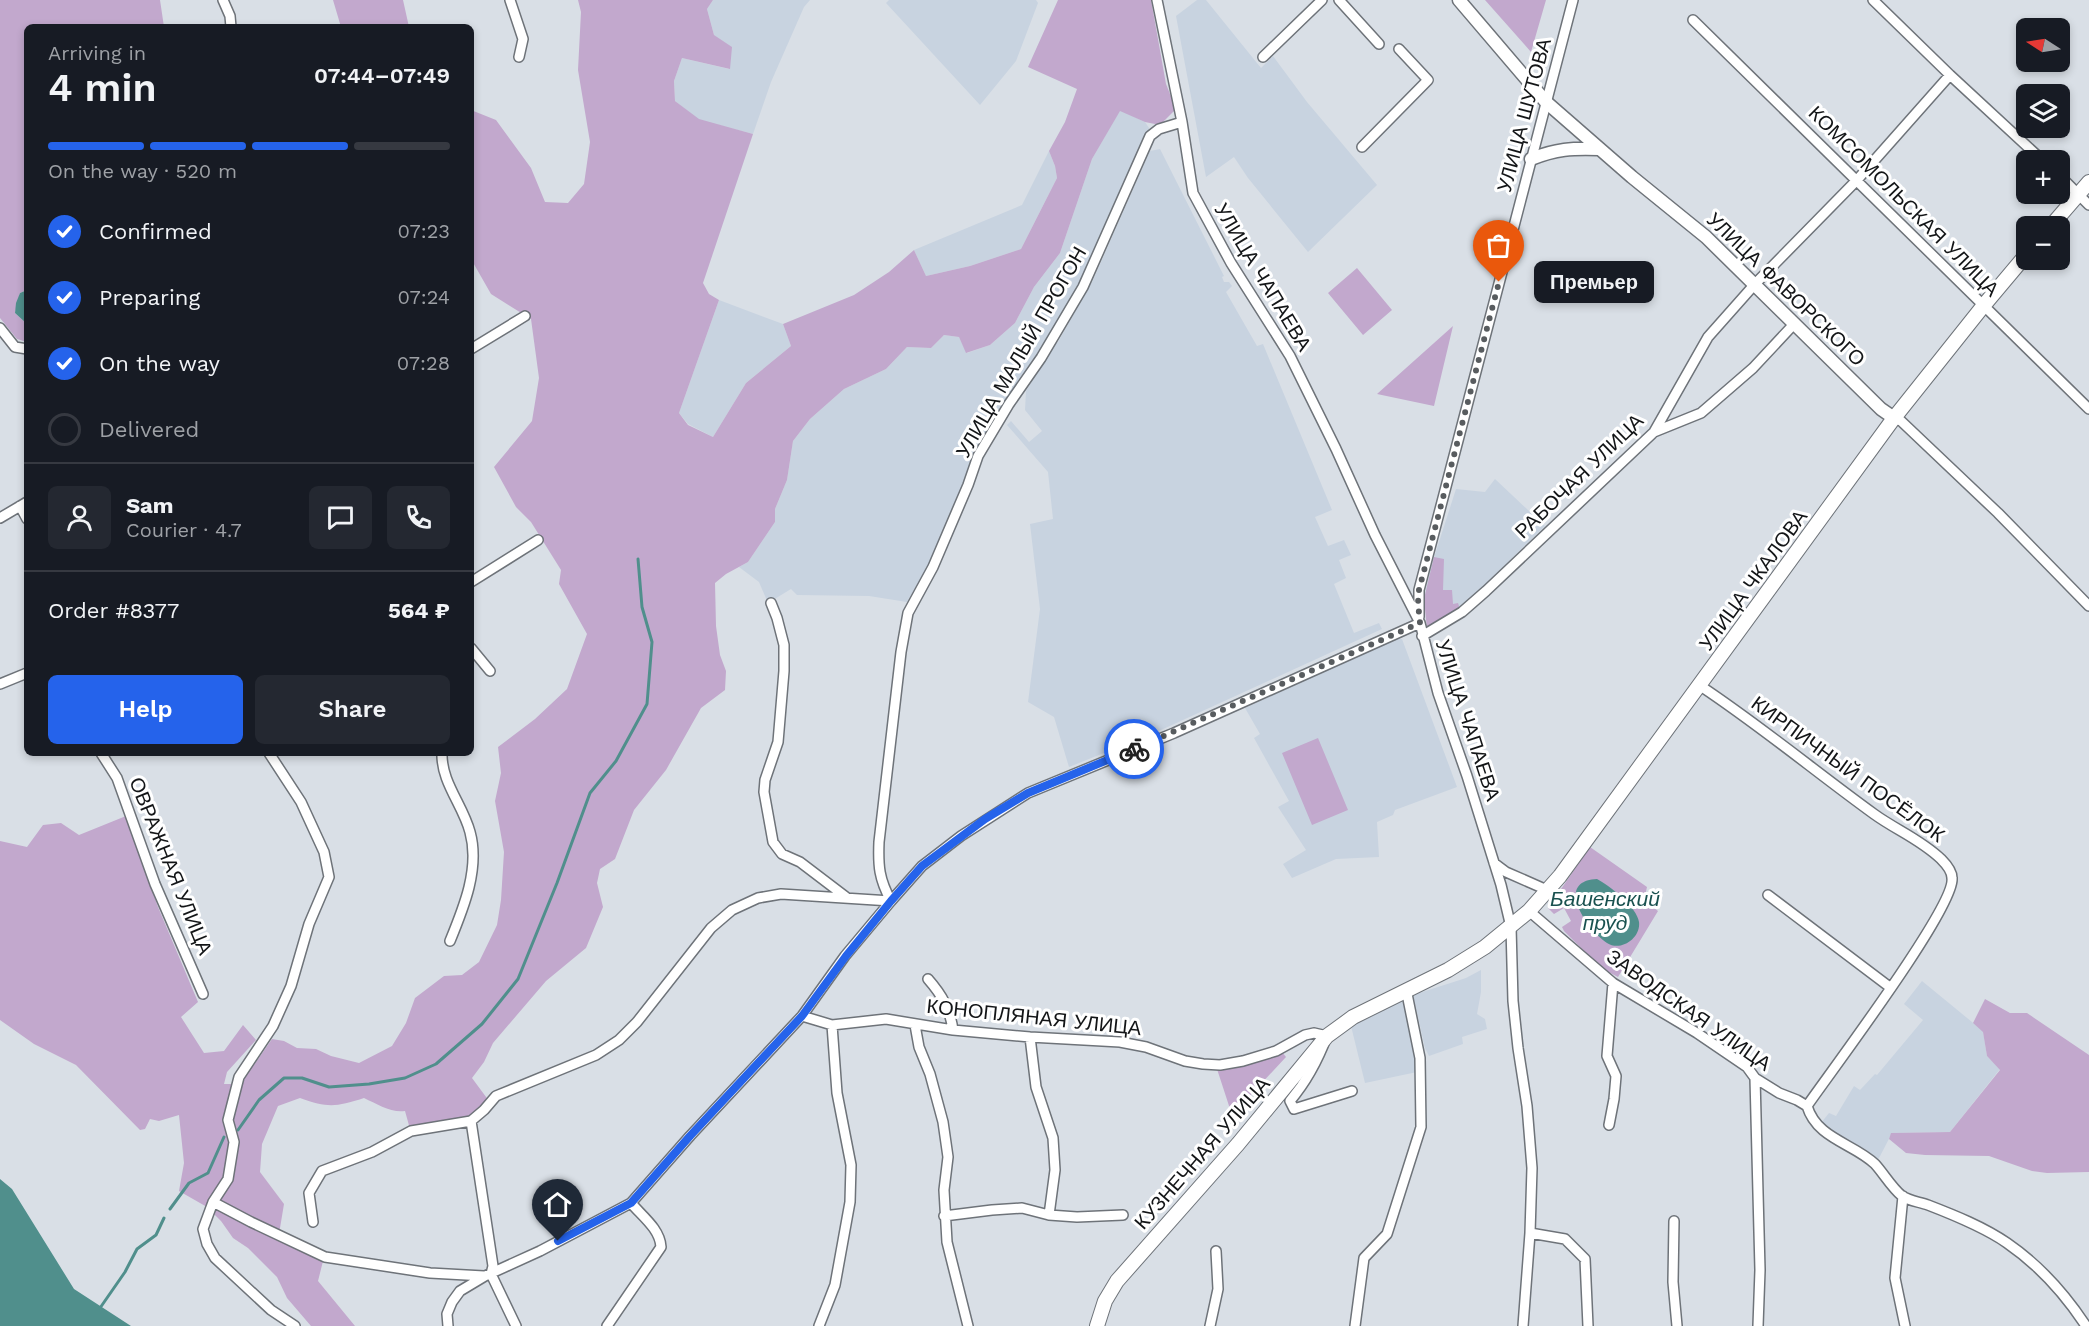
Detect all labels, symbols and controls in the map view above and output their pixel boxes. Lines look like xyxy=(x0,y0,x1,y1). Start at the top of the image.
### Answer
north arrow xyxy=(2016,18,2070,72)
map controls xyxy=(2016,18,2070,270)
street label: УЛИЦА ШУТОВА xyxy=(1492,35,1556,195)
text: Arriving in xyxy=(48,41,146,65)
text: 07:44–07:49 xyxy=(314,63,450,88)
text: 4 min xyxy=(48,65,157,110)
button: layers xyxy=(2016,84,2070,138)
street label: КОМСОМОЛЬСКАЯ УЛИЦА xyxy=(1804,101,2005,302)
button: + xyxy=(2016,150,2070,204)
text: On the way · 520 m xyxy=(48,159,237,183)
street label: УЛИЦА ЧАПАЕВА xyxy=(1209,199,1317,356)
street label: УЛИЦА ФАВОРСКОГО xyxy=(1702,207,1870,371)
icon: check xyxy=(48,215,81,248)
button: − xyxy=(2016,216,2070,270)
text: Confirmed xyxy=(99,219,212,244)
text: 07:23 xyxy=(398,219,450,243)
pin xyxy=(1473,220,1524,282)
icon: bag xyxy=(1482,229,1515,262)
street label: УЛИЦА МАЛЫЙ ПРОГОН xyxy=(951,242,1091,462)
callout: Премьер xyxy=(1535,261,1655,303)
text: Премьер xyxy=(1550,270,1638,294)
icon: check xyxy=(48,281,81,314)
text: Preparing xyxy=(99,285,200,310)
text: 07:24 xyxy=(398,285,450,309)
icon: check xyxy=(48,347,81,380)
text: On the way xyxy=(99,351,220,376)
text: 07:28 xyxy=(397,351,450,375)
street label: РАБОЧАЯ УЛИЦА xyxy=(1510,408,1649,543)
text: Delivered xyxy=(99,417,199,442)
button: person xyxy=(48,486,111,549)
button: chat xyxy=(309,486,372,549)
button: phone xyxy=(387,486,450,549)
text: Sam xyxy=(126,493,174,518)
street label: УЛИЦА ЧКАЛОВА xyxy=(1694,504,1812,655)
text: Courier · 4.7 xyxy=(126,518,242,542)
text: Order #8377 xyxy=(48,598,179,623)
text: 564 ₽ xyxy=(388,598,450,623)
street label: УЛИЦА ЧАПАЕВА xyxy=(1431,636,1506,804)
button: Help xyxy=(48,675,243,744)
button: Share xyxy=(255,675,450,744)
street label: КИРПИЧНЫЙ ПОСЁЛОК xyxy=(1747,691,1950,847)
courier xyxy=(1104,719,1164,779)
icon: bike xyxy=(1118,733,1151,766)
street label: ОВРАЖНАЯ УЛИЦА xyxy=(124,774,218,959)
water label: Башенский пруд xyxy=(1550,886,1660,935)
street label: ЗАВОДСКАЯ УЛИЦА xyxy=(1602,944,1776,1076)
street label: КОНОПЛЯНАЯ УЛИЦА xyxy=(926,994,1143,1040)
street label: КУЗНЕЧНАЯ УЛИЦА xyxy=(1129,1071,1275,1234)
pin xyxy=(532,1179,583,1241)
icon: home xyxy=(541,1188,574,1221)

